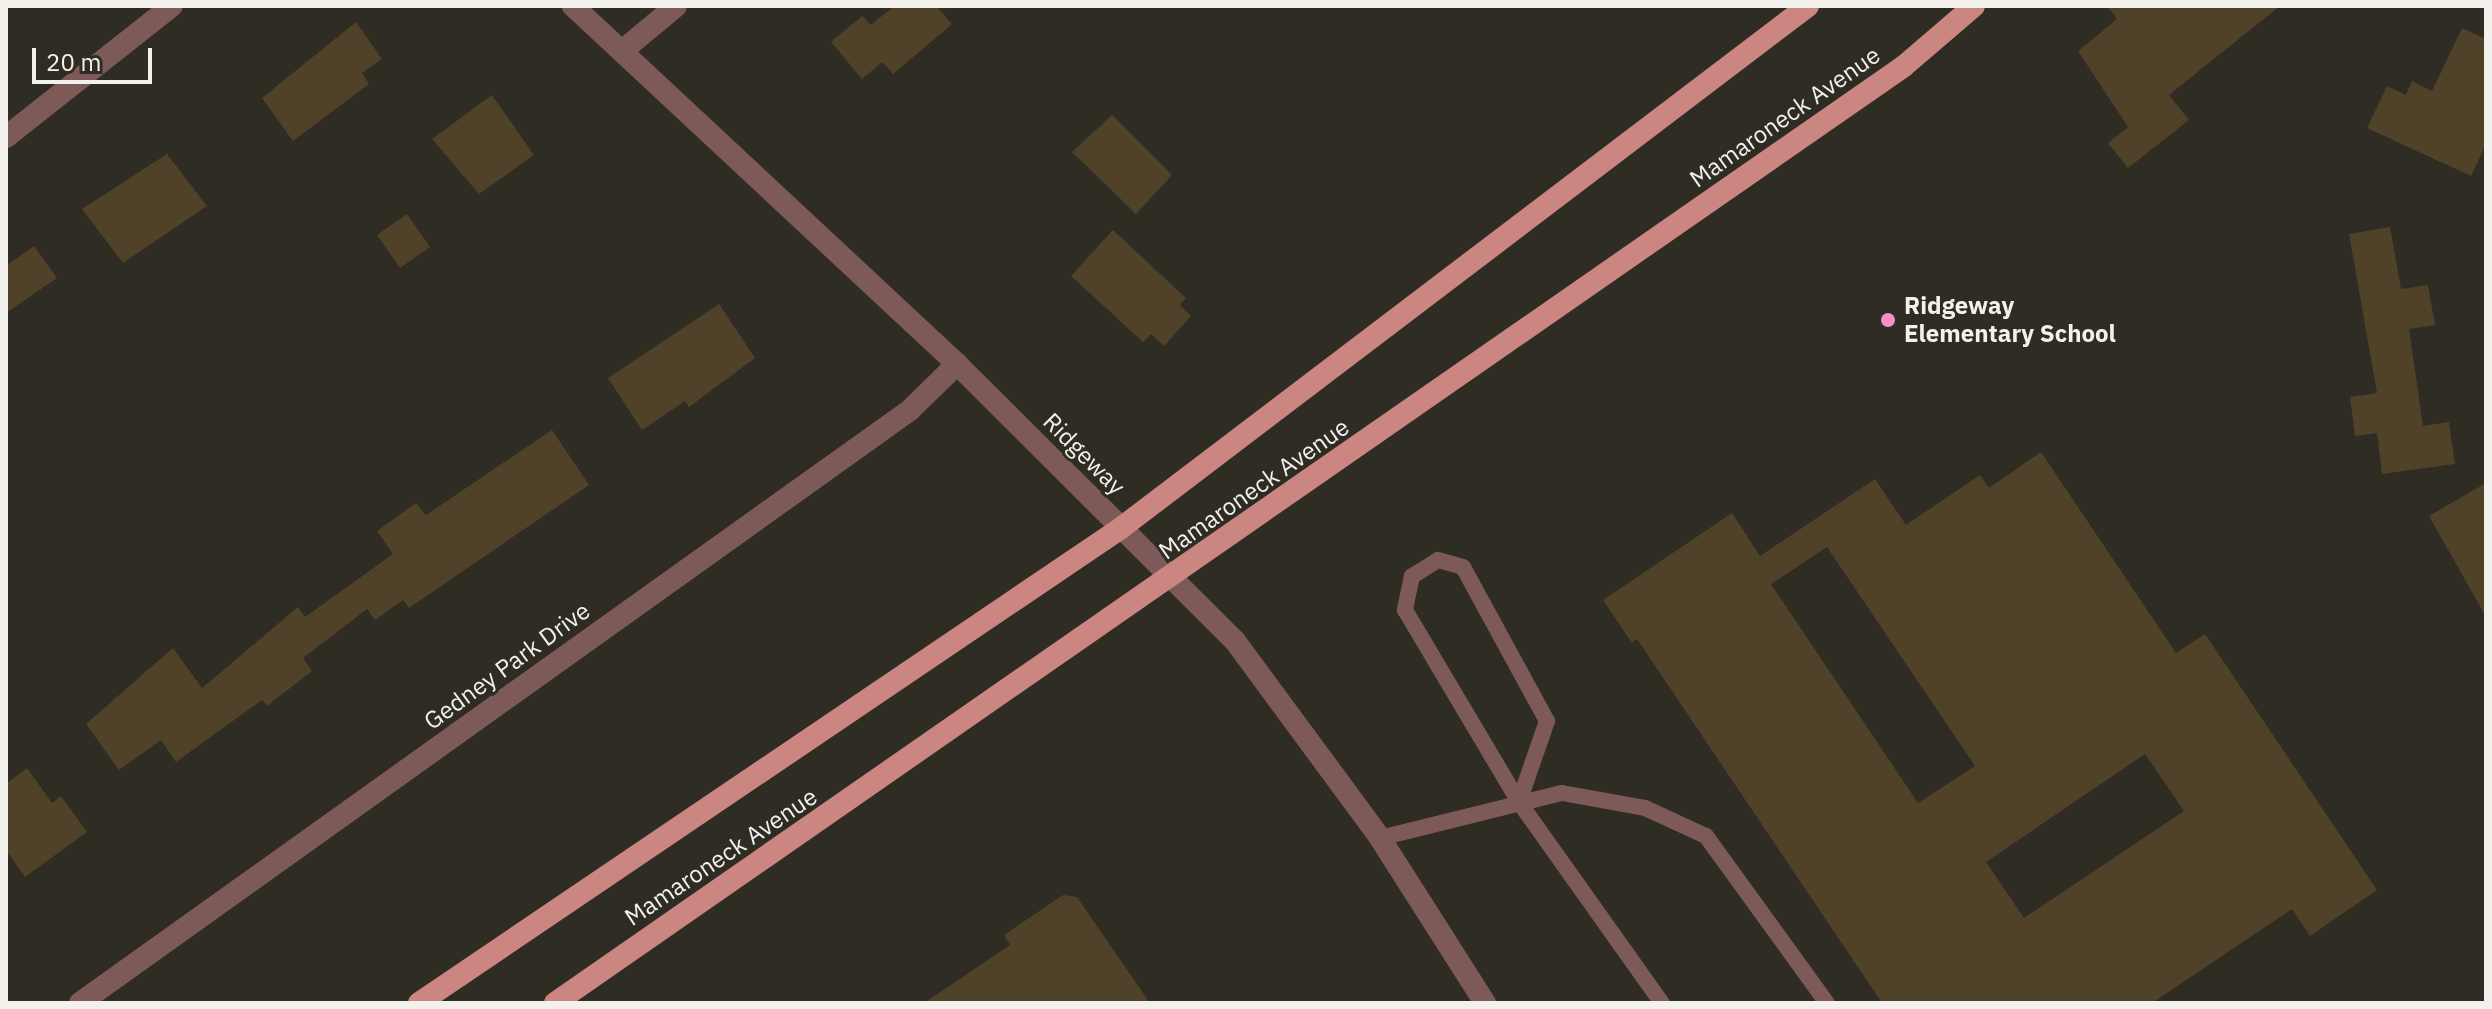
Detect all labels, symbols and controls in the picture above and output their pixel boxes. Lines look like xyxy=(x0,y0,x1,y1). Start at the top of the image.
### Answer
scale bar xyxy=(36,32,156,82)
street label: Mamaroneck Avenue xyxy=(1684,41,1886,193)
text: 20 m xyxy=(46,46,101,78)
place label: Ridgeway Elementary School xyxy=(1904,292,2116,348)
marker: Ridgeway Elementary School xyxy=(1879,311,1897,329)
street label: Ridgeway xyxy=(1037,407,1131,501)
street label: Mamaroneck Avenue xyxy=(1153,413,1355,565)
street label: Gedney Park Drive xyxy=(418,596,596,736)
street label: Mamaroneck Avenue xyxy=(619,782,823,932)

